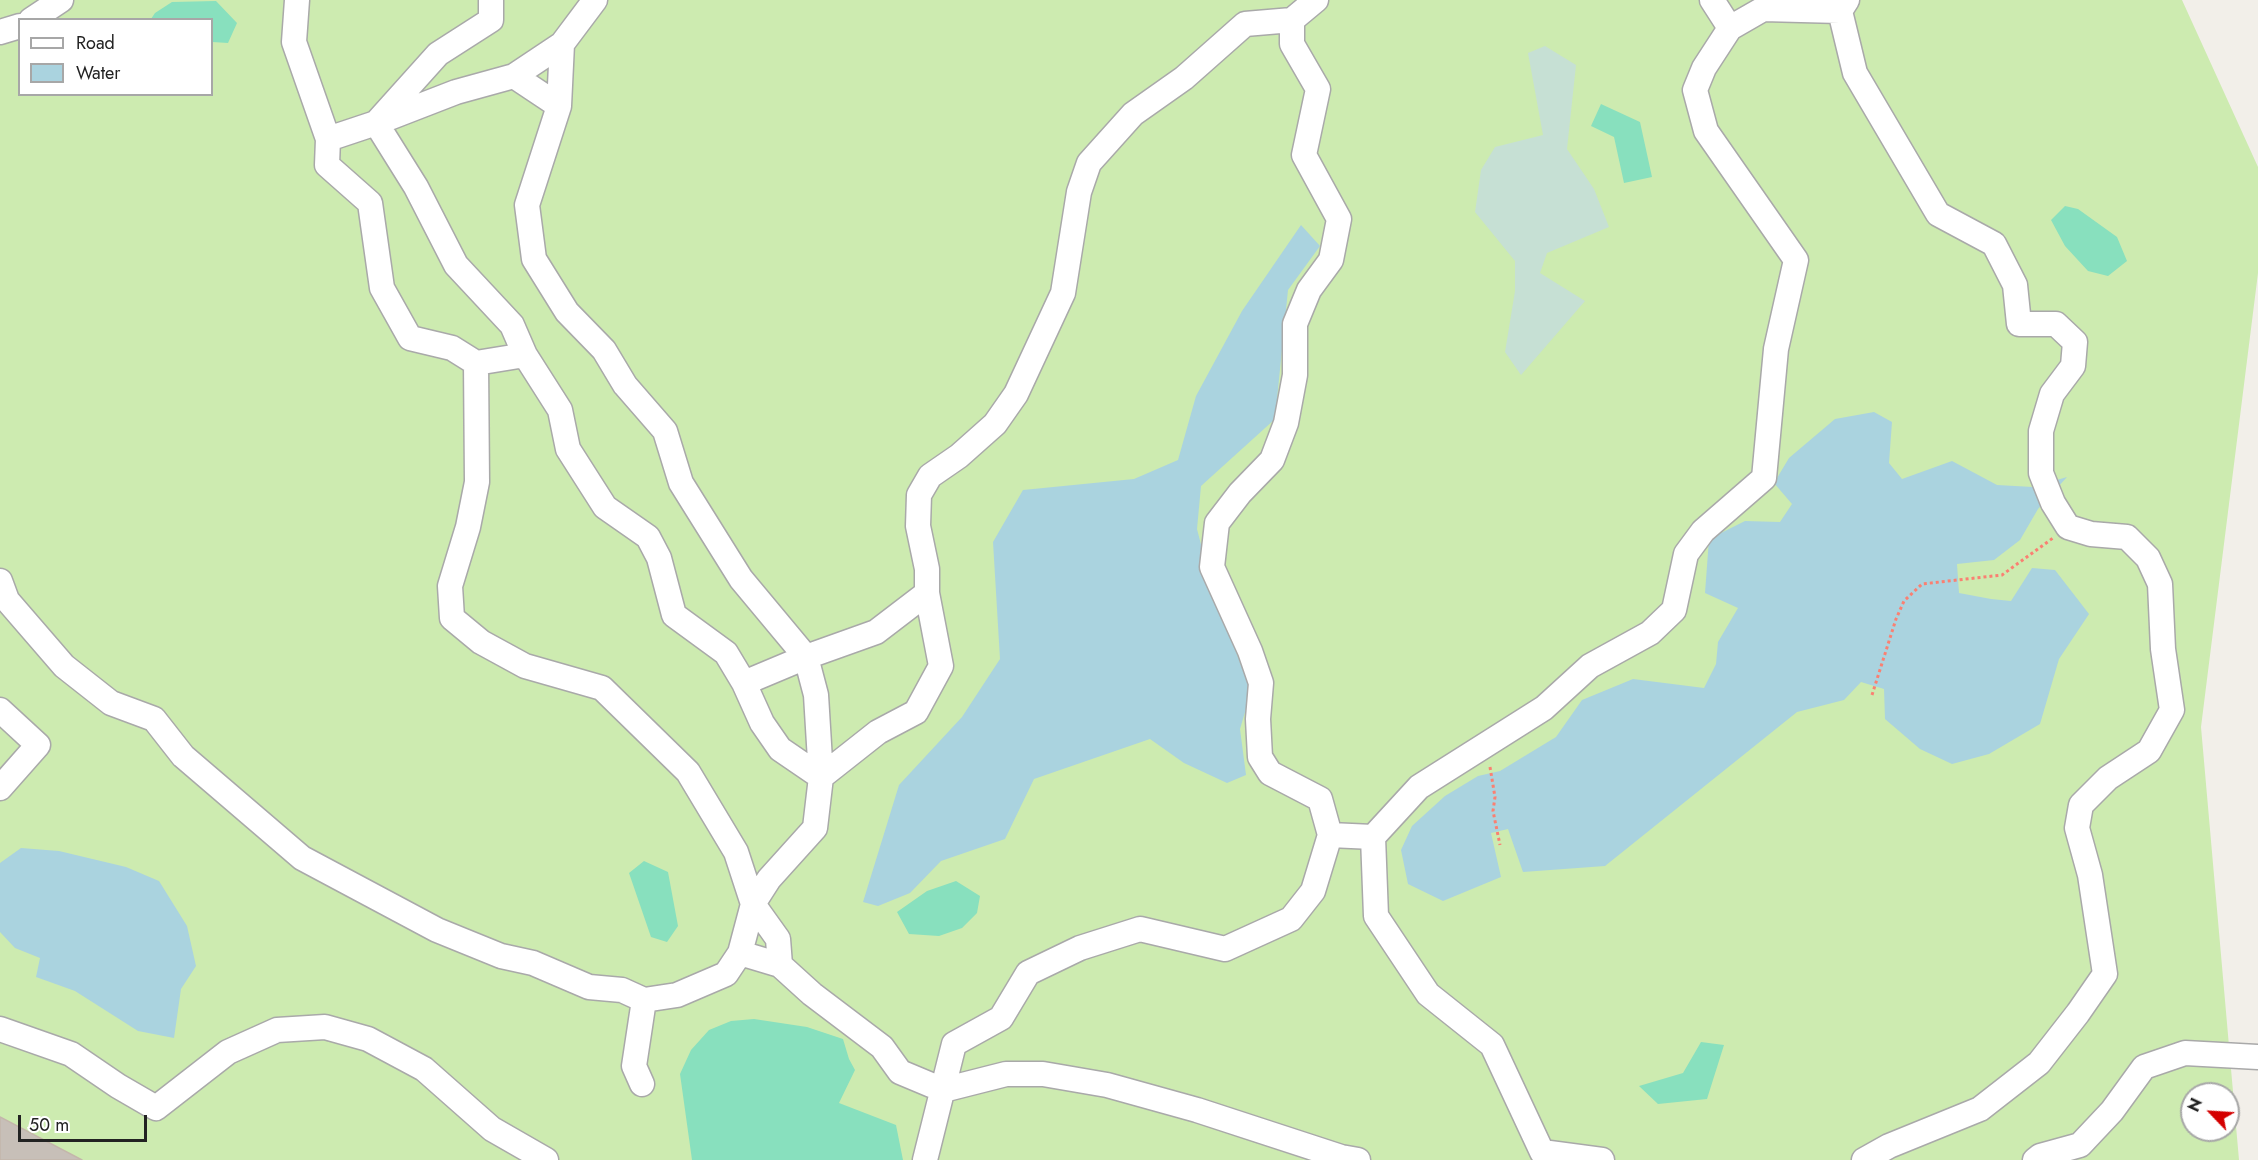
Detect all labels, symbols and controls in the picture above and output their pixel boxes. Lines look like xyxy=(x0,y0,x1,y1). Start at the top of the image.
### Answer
legend xyxy=(18,18,213,96)
text: Road xyxy=(76,30,115,56)
text: Water xyxy=(76,60,120,86)
north arrow xyxy=(2180,1082,2240,1142)
text: N xyxy=(2182,1094,2208,1116)
scale bar xyxy=(21,1103,150,1141)
text: 50 m xyxy=(29,1112,69,1138)

